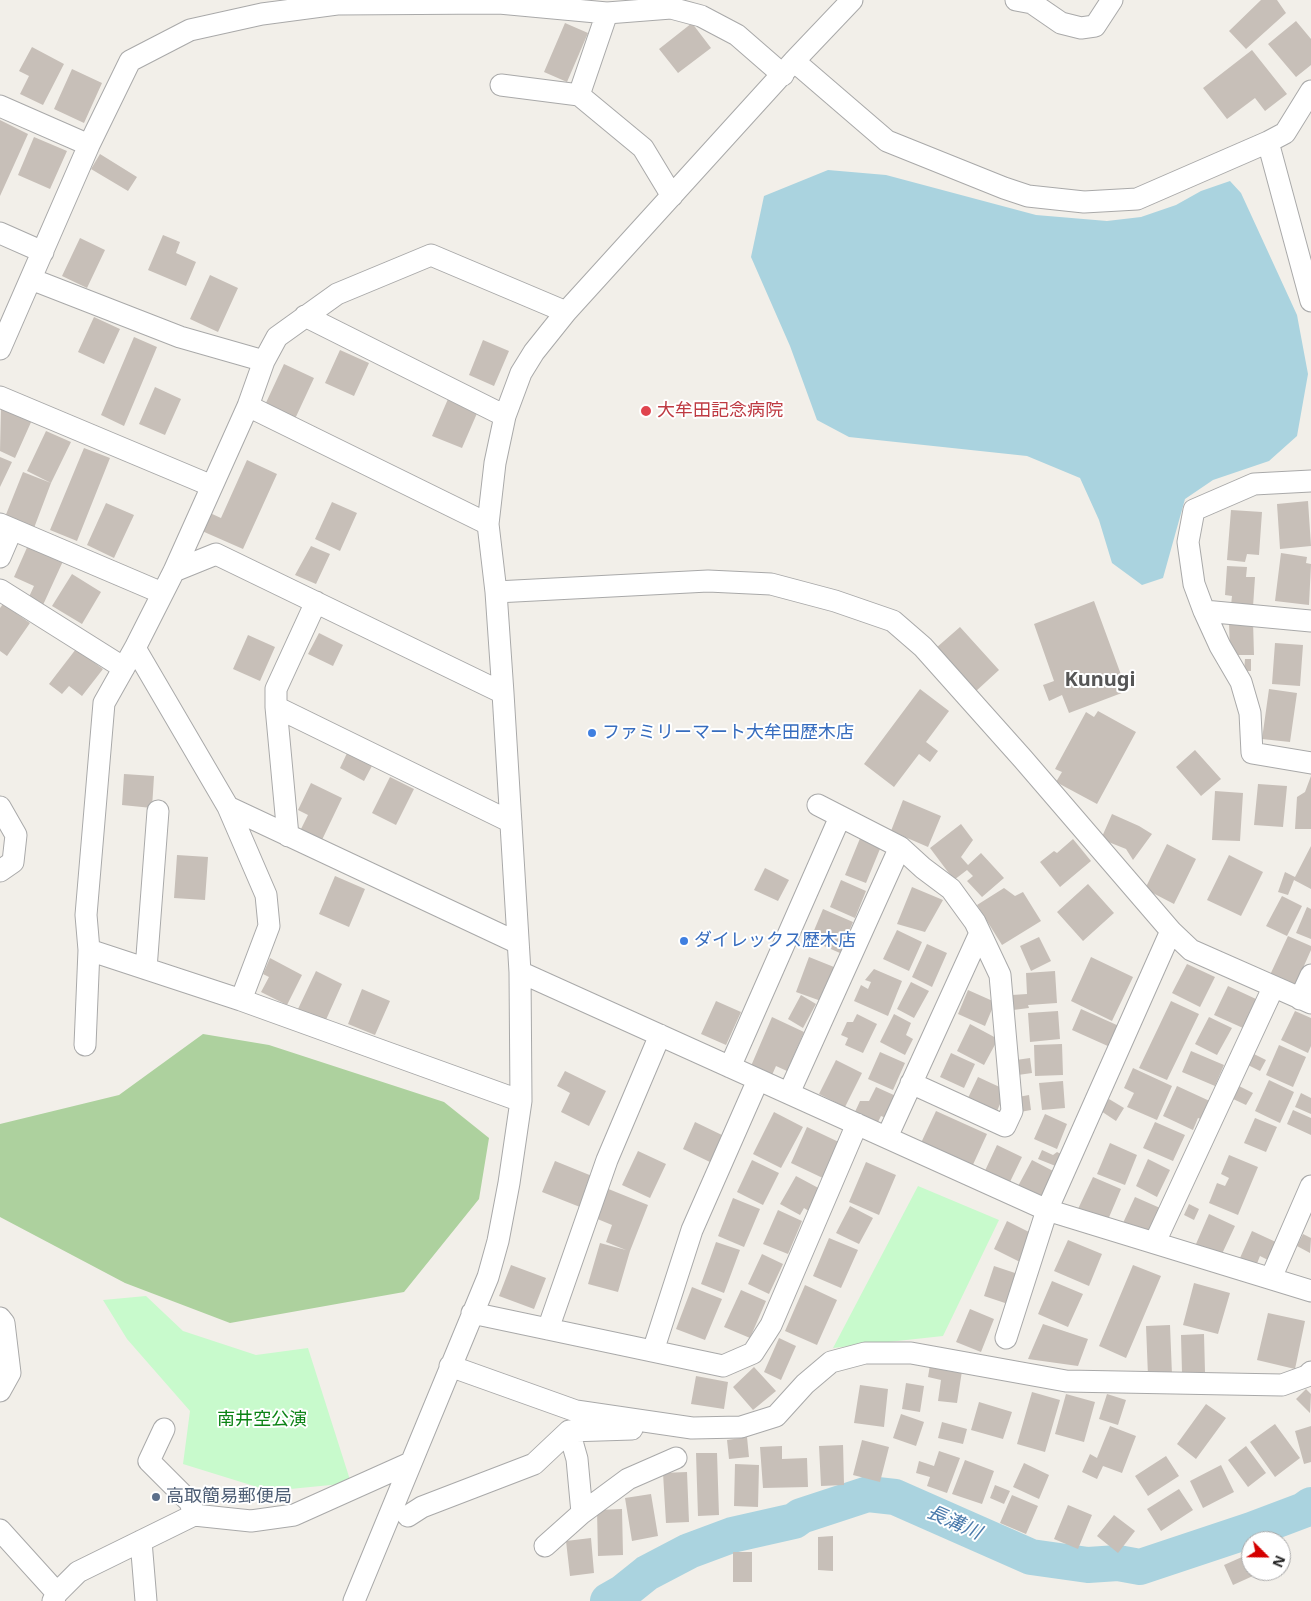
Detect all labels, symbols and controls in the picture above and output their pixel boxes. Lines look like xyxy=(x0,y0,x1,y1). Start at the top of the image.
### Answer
place label: 大牟田記念病院 xyxy=(657,400,783,422)
marker: 大牟田記念病院 xyxy=(639,404,653,418)
district label: Kunugi xyxy=(1065,668,1135,692)
place label: ファミリーマート大牟田歴木店 xyxy=(602,722,854,744)
marker: ファミリーマート大牟田歴木店 xyxy=(586,727,598,739)
place label: ダイレックス歴木店 xyxy=(694,930,856,952)
marker: ダイレックス歴木店 xyxy=(678,935,690,947)
park label: 南井空公演 xyxy=(217,1409,307,1431)
place label: 高取簡易郵便局 xyxy=(166,1486,292,1508)
marker: 高取簡易郵便局 xyxy=(150,1491,162,1503)
water label: 長溝川 xyxy=(923,1501,985,1545)
north arrow xyxy=(1241,1531,1291,1581)
text: N xyxy=(1268,1553,1290,1571)

